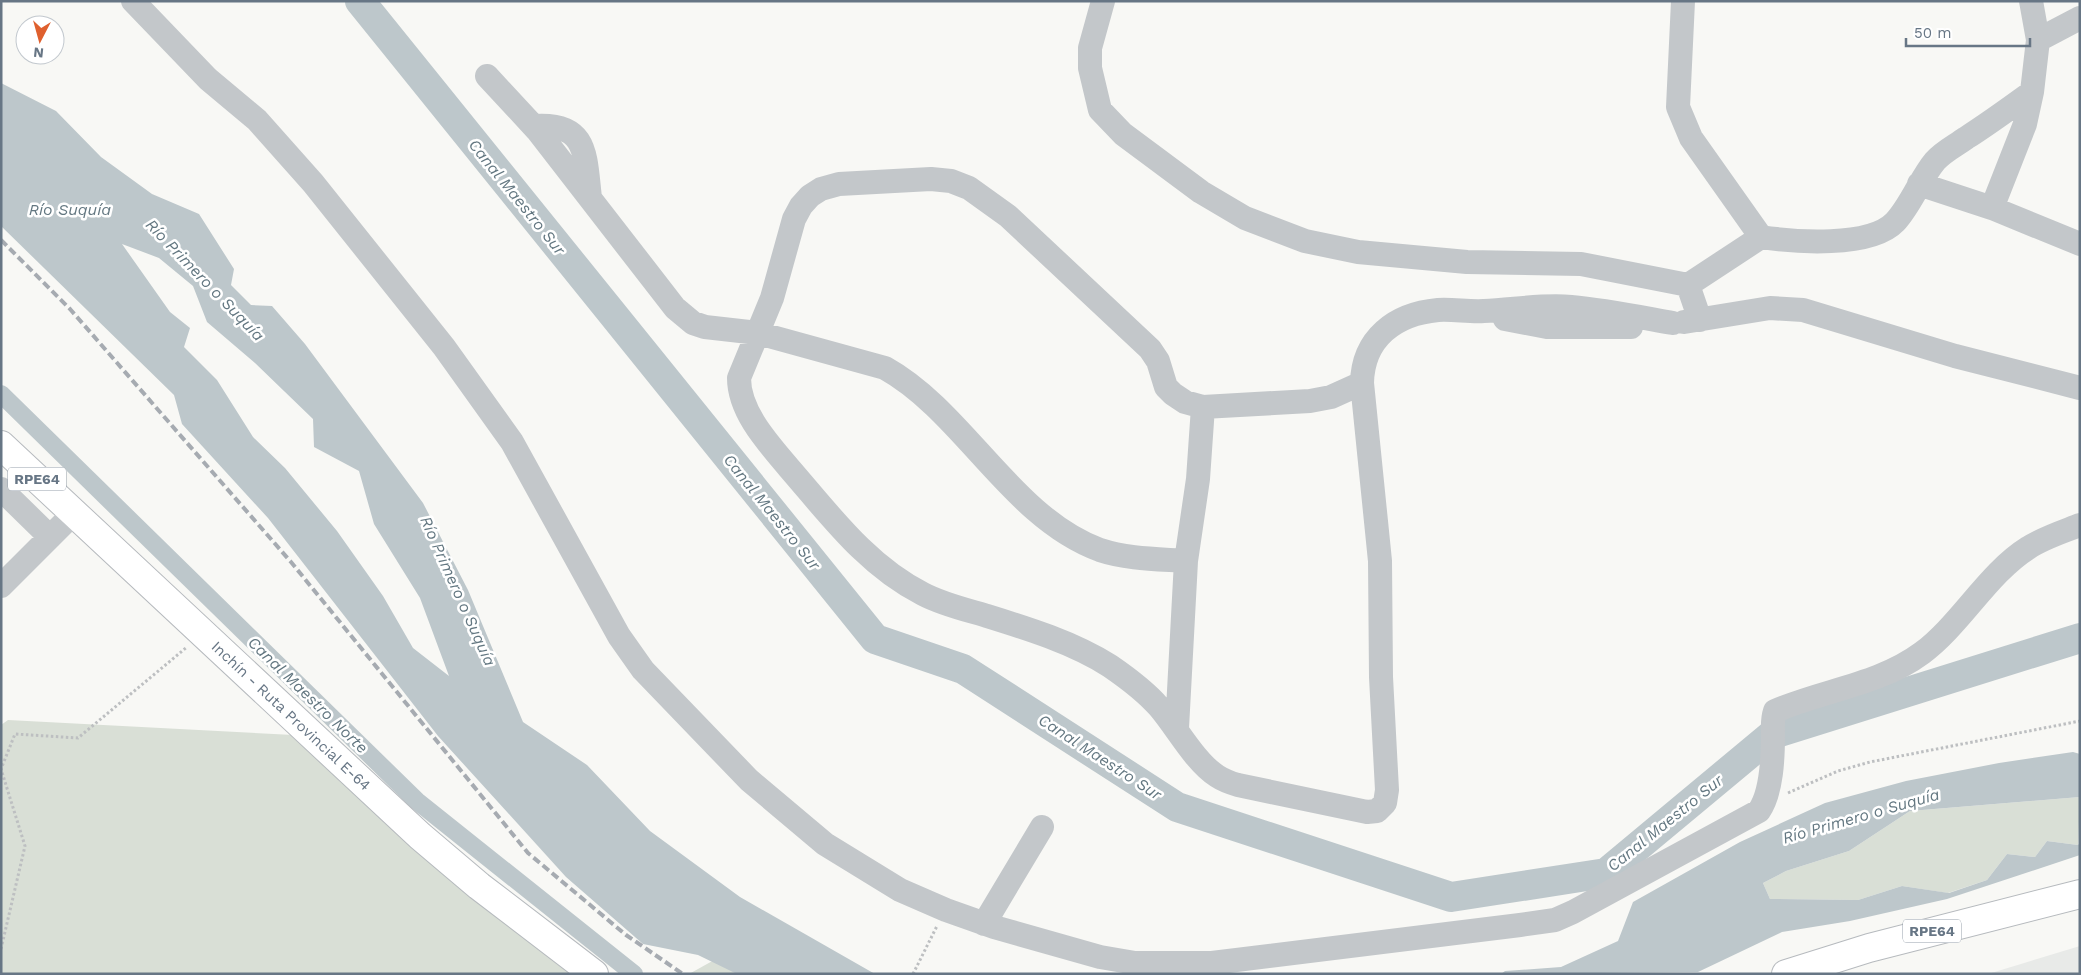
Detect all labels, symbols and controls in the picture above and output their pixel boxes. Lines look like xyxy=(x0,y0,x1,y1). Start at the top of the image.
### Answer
north arrow xyxy=(15,15,65,65)
scale bar xyxy=(1906,15,2030,47)
text: 50 m xyxy=(1914,24,1951,42)
text: N xyxy=(33,44,45,61)
water label: Canal Maestro Sur xyxy=(465,135,570,259)
water label: Río Suquía xyxy=(29,200,111,219)
water label: Río Primero o Suquía xyxy=(142,215,268,345)
water label: Canal Maestro Sur xyxy=(720,450,825,574)
road number: RPE64 xyxy=(8,468,66,490)
water label: Río Primero o Suquía xyxy=(416,513,500,669)
water label: Canal Maestro Norte xyxy=(244,633,372,757)
street label: Inchín - Ruta Provincial E-64 xyxy=(208,637,374,795)
water label: Canal Maestro Sur xyxy=(1035,710,1166,804)
water label: Canal Maestro Sur xyxy=(1603,770,1727,875)
water label: Río Primero o Suquía xyxy=(1780,784,1942,847)
road number: RPE64 xyxy=(1903,919,1961,942)

